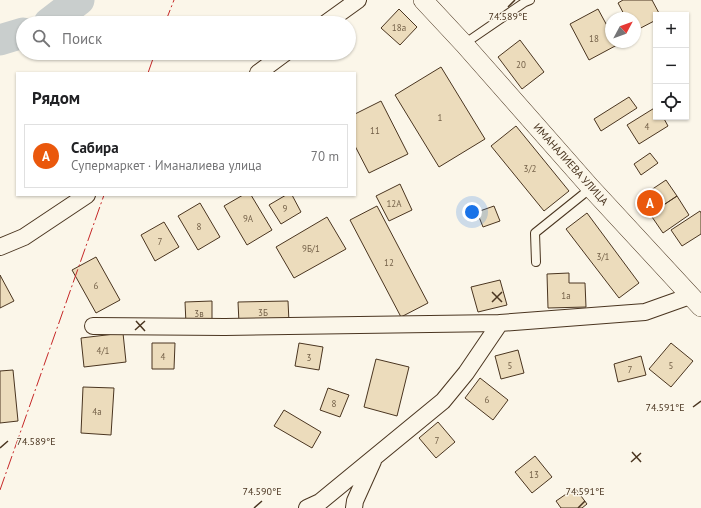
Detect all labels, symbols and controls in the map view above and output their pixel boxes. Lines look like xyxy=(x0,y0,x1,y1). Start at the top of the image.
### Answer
text: 74.589°E xyxy=(489,10,528,23)
north arrow xyxy=(605,12,641,48)
map controls xyxy=(653,12,689,120)
button: + xyxy=(653,12,689,48)
search box xyxy=(16,16,356,60)
house number: 18а xyxy=(392,22,406,33)
icon: search xyxy=(30,27,52,49)
text: Поиск xyxy=(62,29,102,48)
house number: 18 xyxy=(589,33,599,44)
button: − xyxy=(653,48,689,84)
house number: 20 xyxy=(516,59,526,70)
button: locate xyxy=(653,84,689,120)
text: Рядом xyxy=(32,87,80,109)
house number: 1 xyxy=(438,112,443,123)
street label: ИМАНАЛИЕВА УЛИЦА xyxy=(530,120,612,208)
house number: 4 xyxy=(645,121,650,132)
house number: 11 xyxy=(370,125,380,136)
text: Сабира xyxy=(71,138,119,157)
text: A xyxy=(42,148,50,165)
text: 70 m xyxy=(311,148,339,165)
text: Супермаркет · Иманалиева улица xyxy=(71,157,262,174)
house number: 3/2 xyxy=(524,163,537,174)
pin: A xyxy=(637,188,663,218)
house number: 12А xyxy=(386,198,402,209)
your location xyxy=(462,202,482,222)
house number: 9 xyxy=(283,203,288,214)
house number: 9А xyxy=(243,213,254,224)
house number: 8 xyxy=(197,221,202,232)
house number: 7 xyxy=(158,236,163,247)
house number: 9Б/1 xyxy=(302,243,320,254)
house number: 3/1 xyxy=(597,251,610,262)
house number: 12 xyxy=(384,257,394,268)
house number: 6 xyxy=(94,280,99,291)
house number: 1а xyxy=(561,290,571,301)
house number: 3Б xyxy=(258,307,268,318)
house number: 3в xyxy=(194,308,204,319)
house number: 4/1 xyxy=(97,345,110,356)
house number: 4 xyxy=(161,351,166,362)
house number: 3 xyxy=(307,352,312,363)
house number: 5 xyxy=(508,360,513,371)
house number: 5 xyxy=(669,360,674,371)
house number: 7 xyxy=(628,364,633,375)
house number: 6 xyxy=(485,394,490,405)
house number: 8 xyxy=(332,398,337,409)
text: 74.591°E xyxy=(646,401,685,414)
house number: 4а xyxy=(92,406,102,417)
text: 74.589°E xyxy=(17,435,56,448)
house number: 7 xyxy=(435,435,440,446)
house number: 13 xyxy=(529,469,539,480)
text: 74.590°E xyxy=(243,485,282,498)
text: 74.591°E xyxy=(566,485,605,498)

